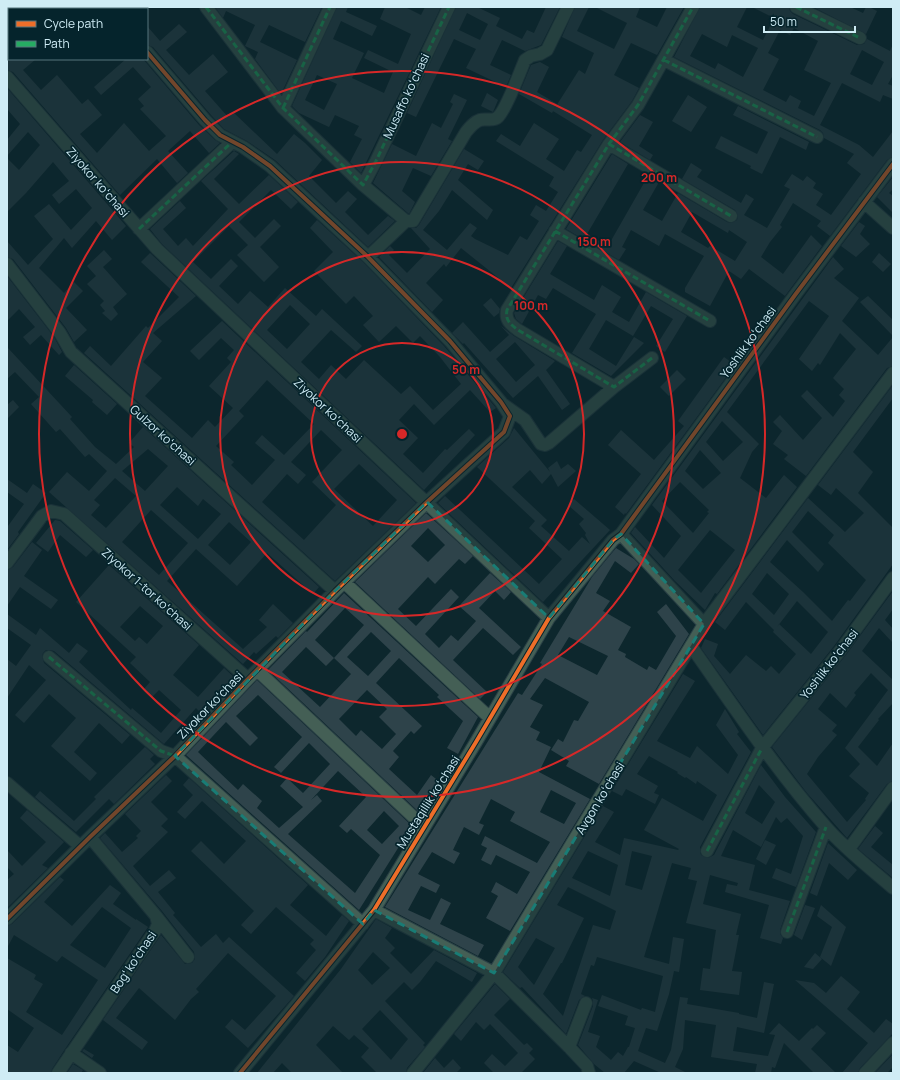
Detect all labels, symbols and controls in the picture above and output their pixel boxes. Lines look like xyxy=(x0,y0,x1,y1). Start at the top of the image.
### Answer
legend xyxy=(8,8,148,60)
scale bar xyxy=(764,8,855,34)
text: 50 m xyxy=(770,13,797,30)
text: Cycle path xyxy=(44,15,103,32)
text: Path xyxy=(44,35,70,52)
street label: Musaffo koʻchasi xyxy=(379,50,433,142)
street label: Ziyokor koʻchasi xyxy=(63,143,133,221)
text: 200 m xyxy=(641,169,677,186)
text: 150 m xyxy=(577,233,611,250)
text: 100 m xyxy=(514,297,548,314)
street label: Yoshlik koʻchasi xyxy=(716,303,780,381)
text: 50 m xyxy=(452,361,480,378)
street label: Ziyokor koʻchasi xyxy=(290,374,366,446)
street label: Gulzor koʻchasi xyxy=(126,401,200,469)
centre of rings xyxy=(395,427,409,441)
street label: Ziyokor 1-tor koʻchasi xyxy=(98,544,196,634)
street label: Yoshlik koʻchasi xyxy=(796,625,862,703)
street label: Ziyokor koʻchasi xyxy=(173,667,247,743)
street label: Mustaqillik koʻchasi xyxy=(392,752,464,852)
street label: Avgon koʻchasi xyxy=(572,759,628,837)
street label: Bogʻ koʻchasi xyxy=(106,927,160,997)

